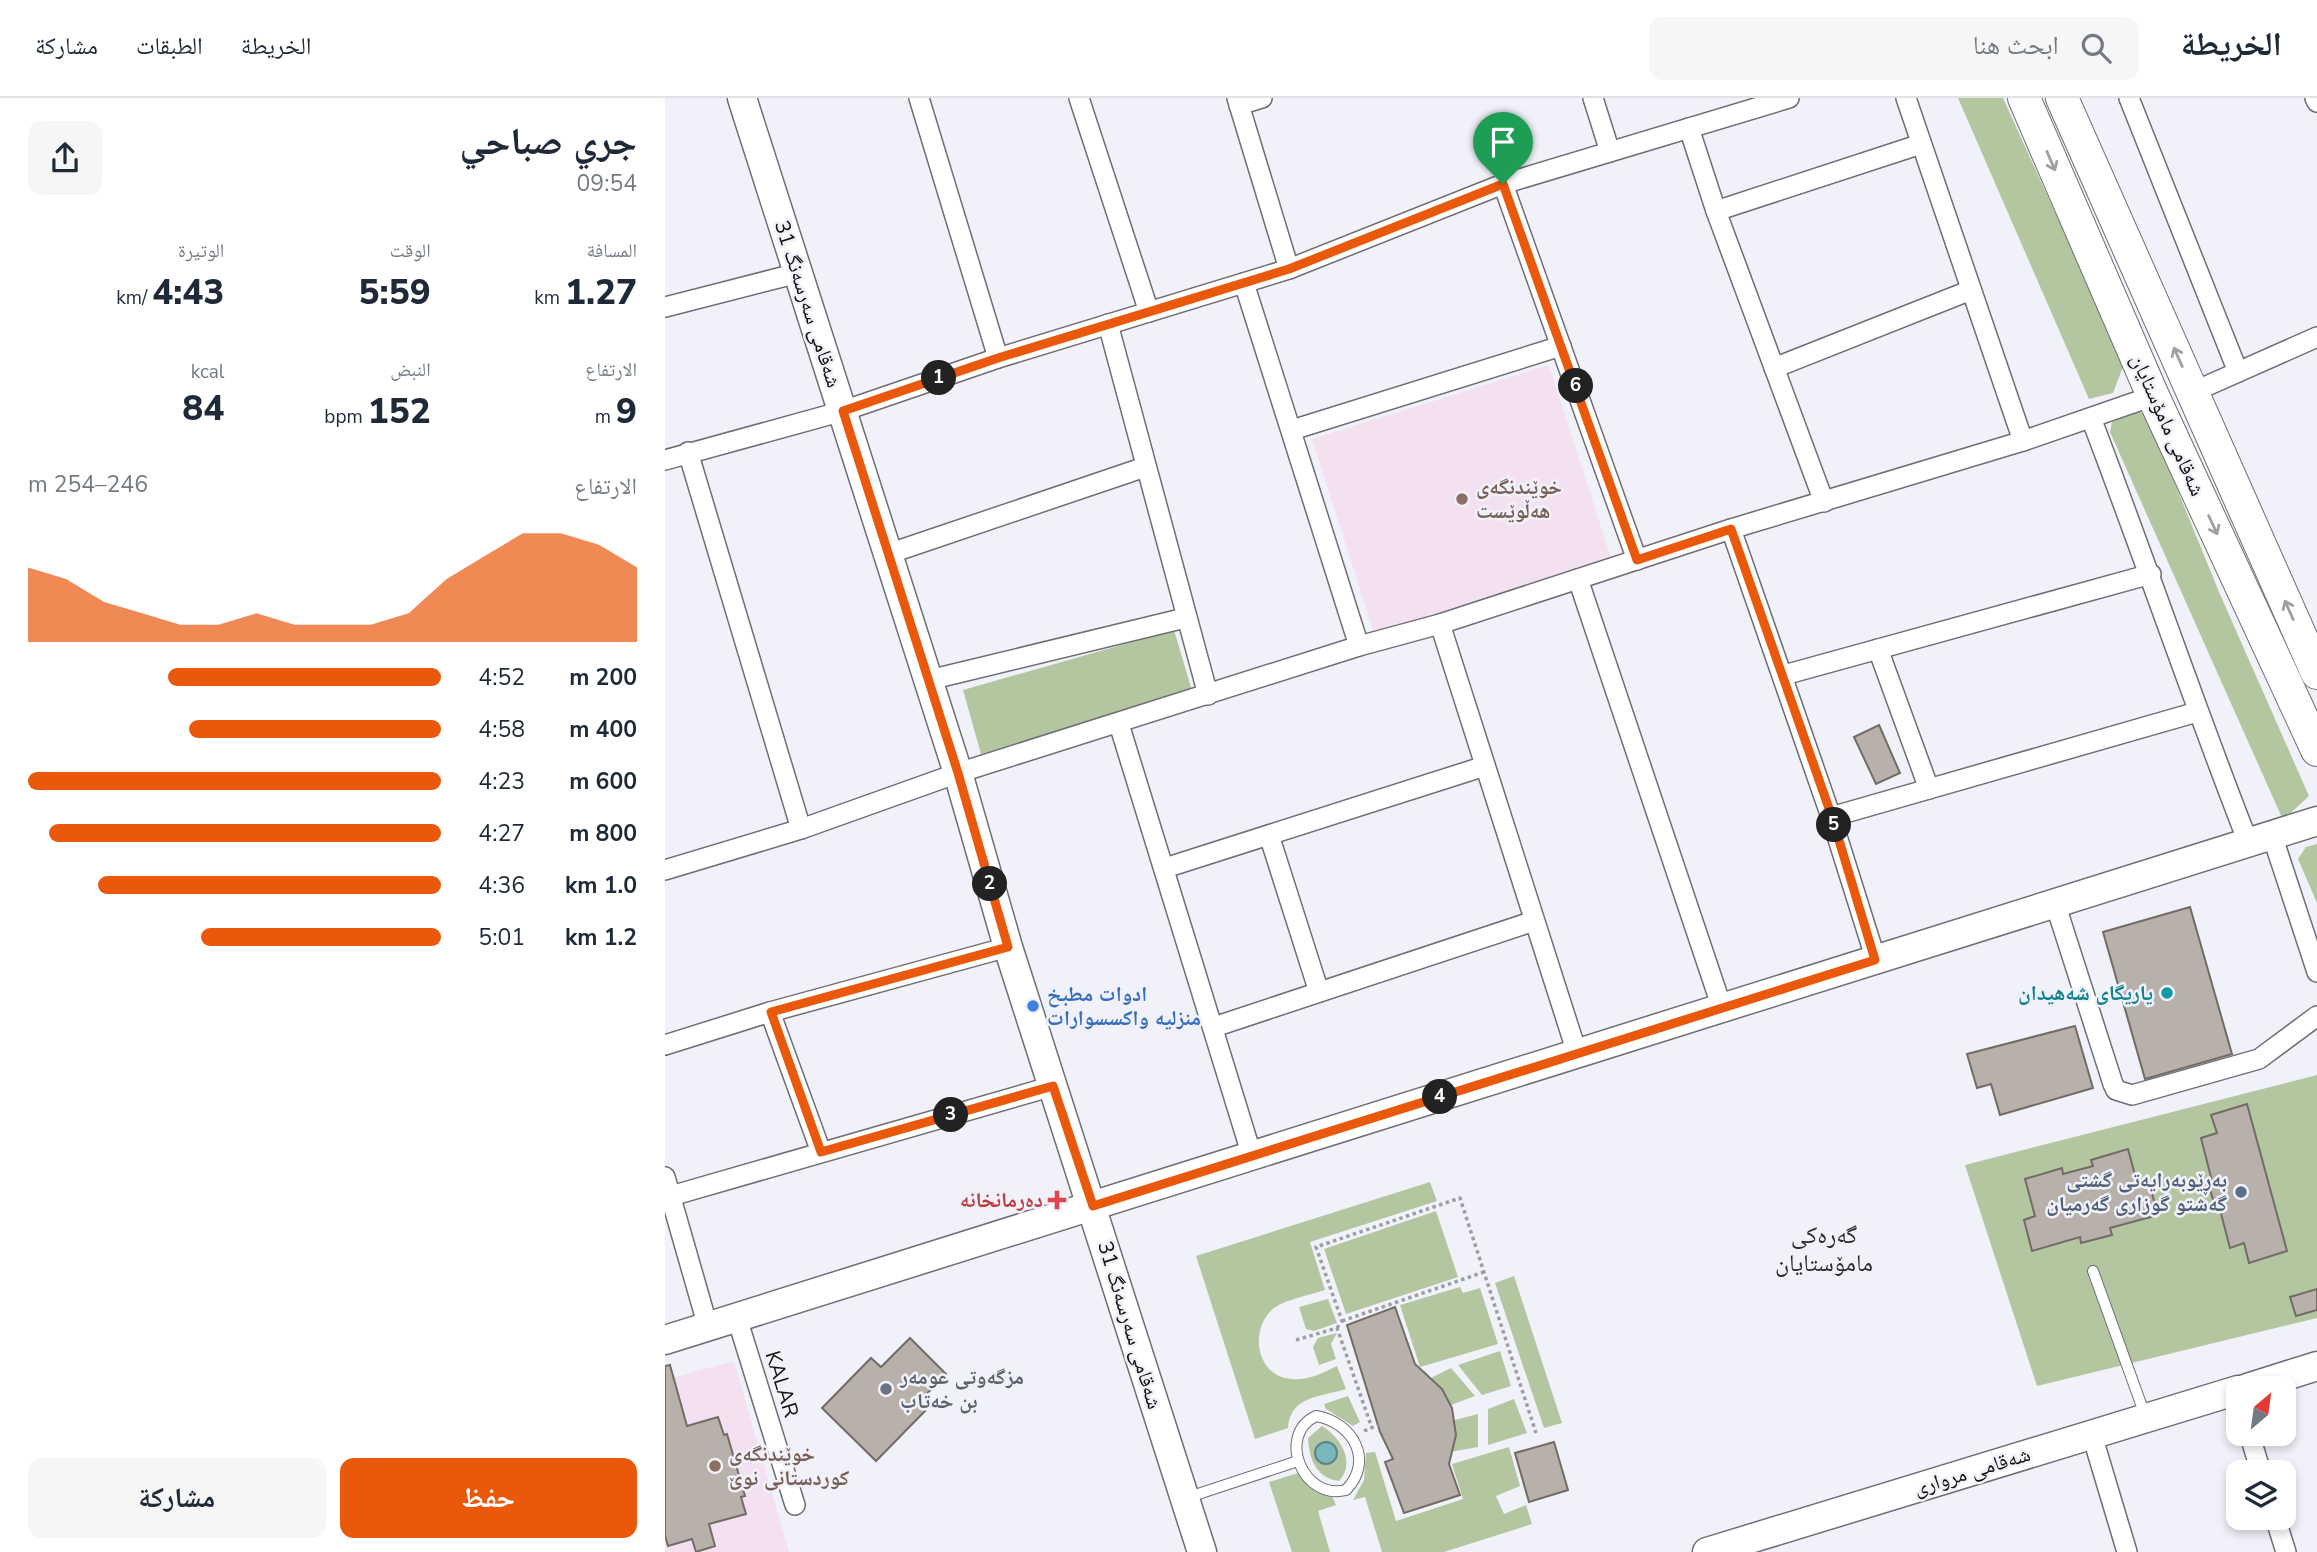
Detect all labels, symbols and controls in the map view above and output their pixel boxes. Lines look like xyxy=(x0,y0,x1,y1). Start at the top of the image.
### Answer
search box xyxy=(1649,17,2139,80)
text: الخريطة xyxy=(2181,22,2282,67)
text: ابحث هنا xyxy=(1973,28,2059,63)
icon: search xyxy=(2077,29,2115,67)
text: مشاركة xyxy=(35,30,98,62)
text: الطبقات xyxy=(136,30,203,62)
text: الخريطة xyxy=(241,30,311,62)
pin xyxy=(1473,112,1533,184)
text: جري صباحي xyxy=(459,116,637,167)
button: share xyxy=(28,121,102,195)
icon: arrive xyxy=(1484,123,1522,161)
one-way arrow xyxy=(2045,149,2058,171)
text: 09:54 xyxy=(577,168,637,199)
street label: شەقامی سەرسەنگ 31 xyxy=(768,217,848,391)
text: الوتيرة xyxy=(178,238,224,264)
text: الوقت xyxy=(390,238,431,264)
text: المسافة xyxy=(587,238,637,264)
text: 4:43 xyxy=(152,269,224,316)
text: 5:59 xyxy=(359,269,431,316)
text: 1.27 xyxy=(565,269,637,316)
text: /km xyxy=(116,285,152,311)
text: km xyxy=(534,285,565,311)
one-way arrow xyxy=(2171,347,2184,369)
street label: شەقامی مامۆستایان xyxy=(2124,350,2212,500)
text: النبض xyxy=(390,357,431,383)
text: الارتفاع xyxy=(585,357,637,383)
text: kcal xyxy=(191,359,224,385)
pin: 1 xyxy=(921,360,957,396)
text: 1 xyxy=(933,364,944,390)
pin: 6 xyxy=(1559,368,1593,404)
text: 6 xyxy=(1570,372,1581,398)
text: 84 xyxy=(182,385,224,432)
text: 152 xyxy=(368,388,431,435)
text: 9 xyxy=(616,388,637,435)
text: bpm xyxy=(324,404,368,430)
text: m xyxy=(595,404,616,430)
text: 246–254 m xyxy=(28,469,148,500)
text: الارتفاع xyxy=(574,471,637,502)
place label: خوێندنگەی هەڵوێست xyxy=(1476,473,1562,525)
marker: خوێندنگەی هەڵوێست xyxy=(1454,491,1470,507)
one-way arrow xyxy=(2207,514,2220,535)
one-way arrow xyxy=(2282,600,2295,622)
text: 4:52 xyxy=(478,662,525,693)
text: 200 m xyxy=(569,662,637,693)
text: 4:58 xyxy=(478,714,525,745)
text: 400 m xyxy=(569,714,637,745)
text: 4:23 xyxy=(478,766,525,797)
text: 600 m xyxy=(569,766,637,797)
pin: 5 xyxy=(1817,808,1851,842)
text: 5 xyxy=(1828,811,1839,837)
text: 4:27 xyxy=(478,818,525,849)
text: 800 m xyxy=(569,818,637,849)
pin: 2 xyxy=(973,866,1007,902)
text: 4:36 xyxy=(478,870,525,901)
text: 1.0 km xyxy=(565,870,637,901)
text: 2 xyxy=(984,870,995,896)
text: 5:01 xyxy=(478,922,525,953)
text: 1.2 km xyxy=(565,922,637,953)
place label: یاریگای شەهیدان xyxy=(2018,979,2153,1007)
place label: ادوات مطبخ منزليه واكسسوارات xyxy=(1047,980,1201,1032)
marker: یاریگای شەهیدان xyxy=(2159,985,2175,1001)
marker: ادوات مطبخ منزليه واكسسوارات xyxy=(1025,998,1041,1014)
pin: 4 xyxy=(1423,1080,1457,1114)
text: 4 xyxy=(1434,1083,1445,1109)
pin: 3 xyxy=(933,1098,969,1132)
text: 3 xyxy=(945,1101,956,1127)
place label: بەڕێوبەرایەتی گشتی گەشتو گوزاری گەرمیان xyxy=(2046,1166,2227,1218)
marker: بەڕێوبەرایەتی گشتی گەشتو گوزاری گەرمیان xyxy=(2233,1184,2249,1200)
place label: دەرمانخانە xyxy=(960,1186,1043,1214)
marker: دەرمانخانە xyxy=(1049,1192,1065,1208)
district label: گەرەکی مامۆستایان xyxy=(1775,1219,1873,1279)
street label: شەقامی سەرسەنگ 31 xyxy=(1091,1238,1169,1412)
street label: KALAR xyxy=(759,1347,805,1421)
place label: مزگەوتی عومەر بن خەتاب xyxy=(899,1363,1024,1415)
north arrow xyxy=(2226,1376,2296,1446)
map controls xyxy=(2226,1376,2296,1530)
marker: مزگەوتی عومەر بن خەتاب xyxy=(878,1381,894,1397)
place label: خوێندنگەی کوردستانی نوێ xyxy=(729,1440,849,1492)
street label: شەقامی مرواری xyxy=(1910,1440,2034,1502)
button: مشاركة xyxy=(28,1458,326,1538)
button: حفظ xyxy=(340,1458,637,1538)
marker: خوێندنگەی کوردستانی نوێ xyxy=(707,1458,723,1474)
button: layers xyxy=(2226,1460,2296,1530)

